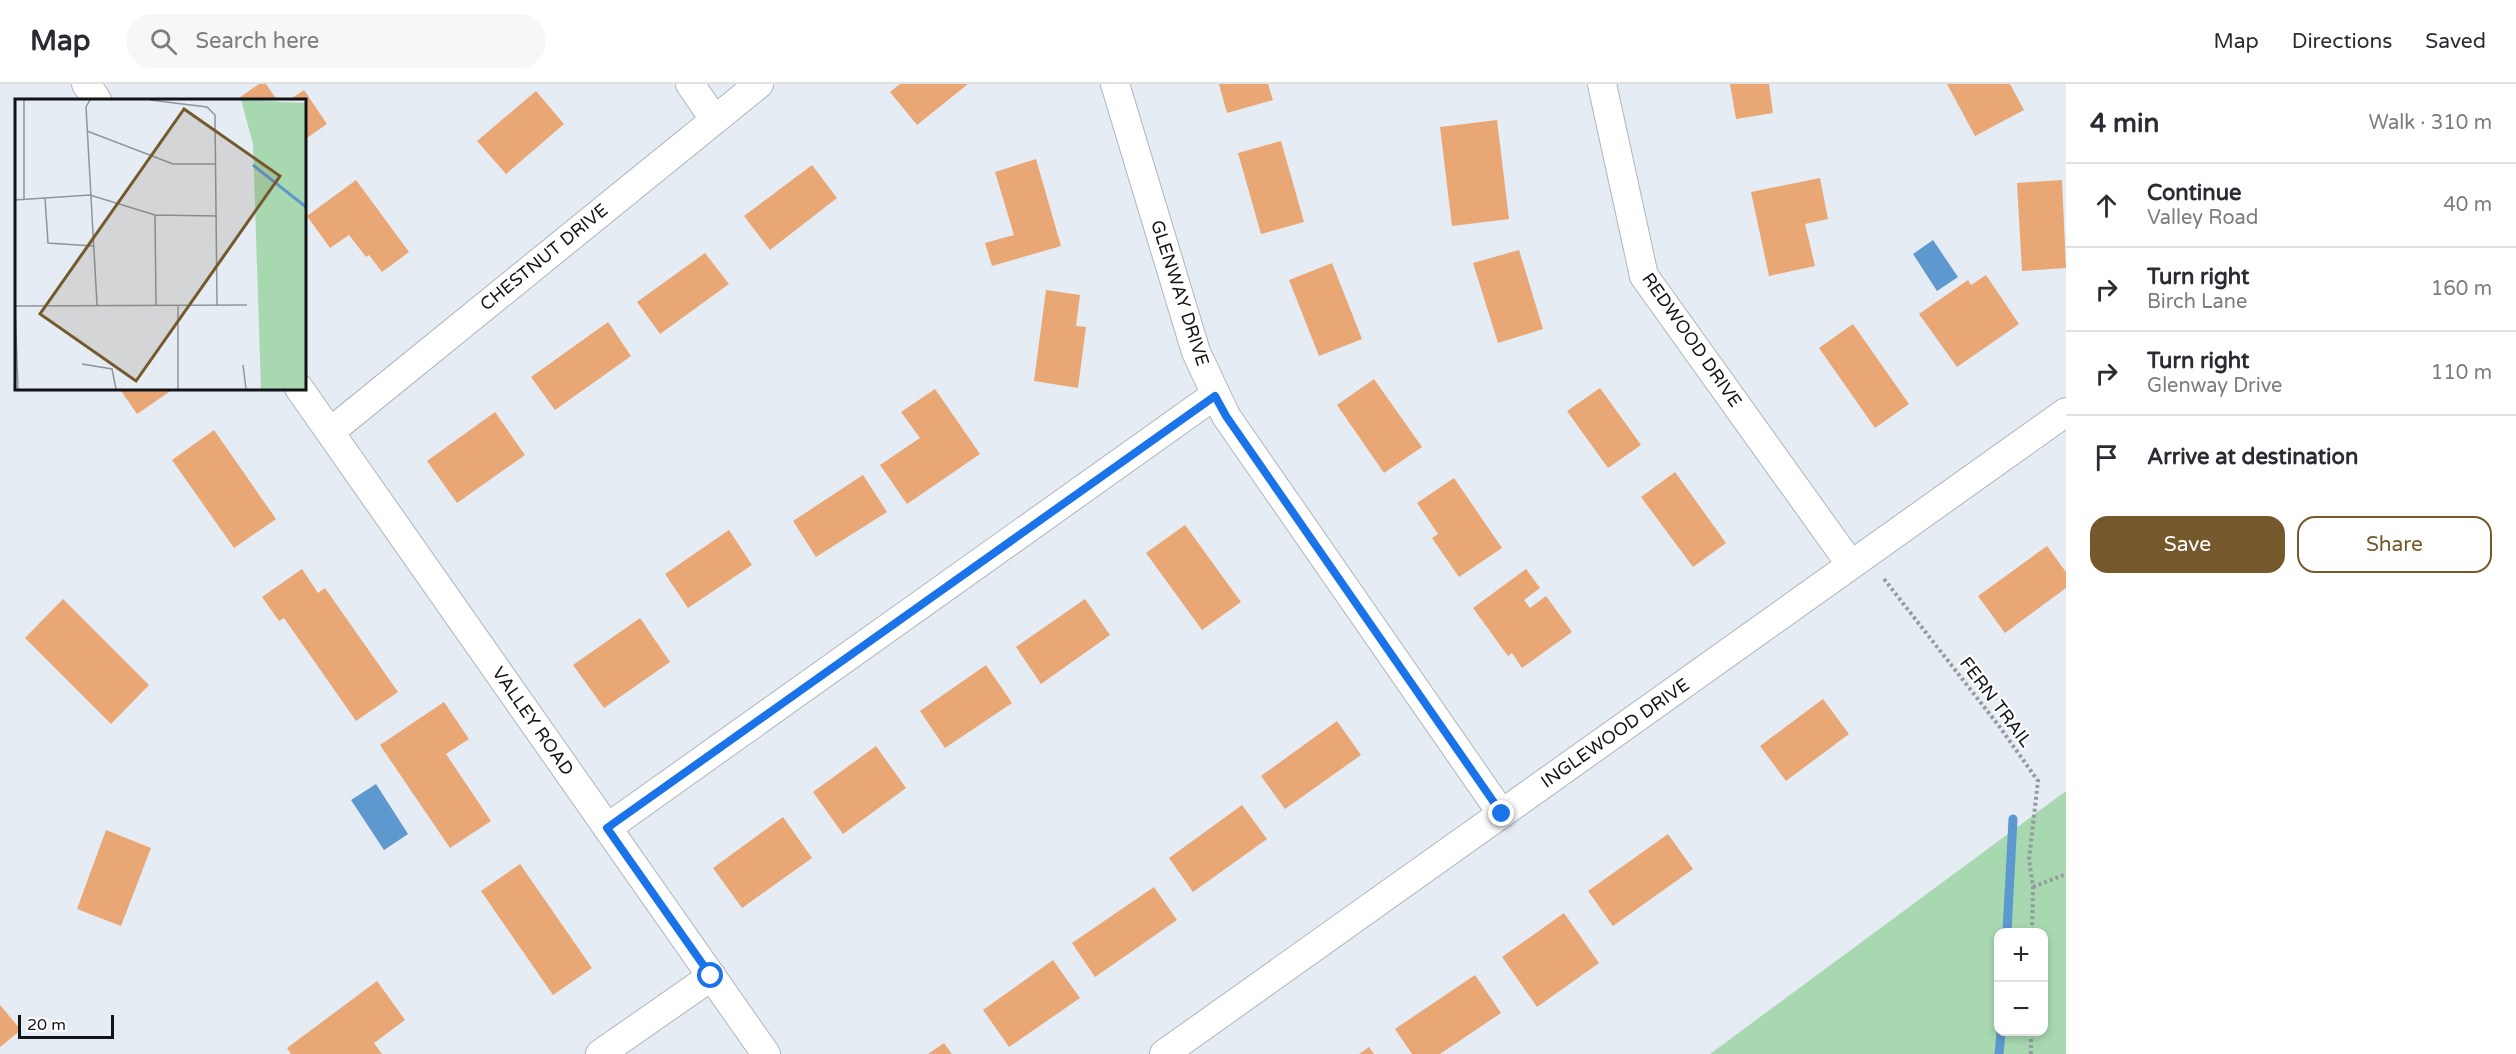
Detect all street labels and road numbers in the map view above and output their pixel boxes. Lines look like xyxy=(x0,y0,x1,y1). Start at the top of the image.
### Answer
street label: CHESTNUT DRIVE xyxy=(476,199,612,315)
street label: GLENWAY DRIVE xyxy=(1146,217,1214,369)
street label: REDWOOD DRIVE xyxy=(1637,269,1747,411)
street label: FERN TRAIL xyxy=(1955,653,2037,752)
street label: VALLEY ROAD xyxy=(487,662,579,780)
street label: INGLEWOOD DRIVE xyxy=(1537,673,1693,793)

